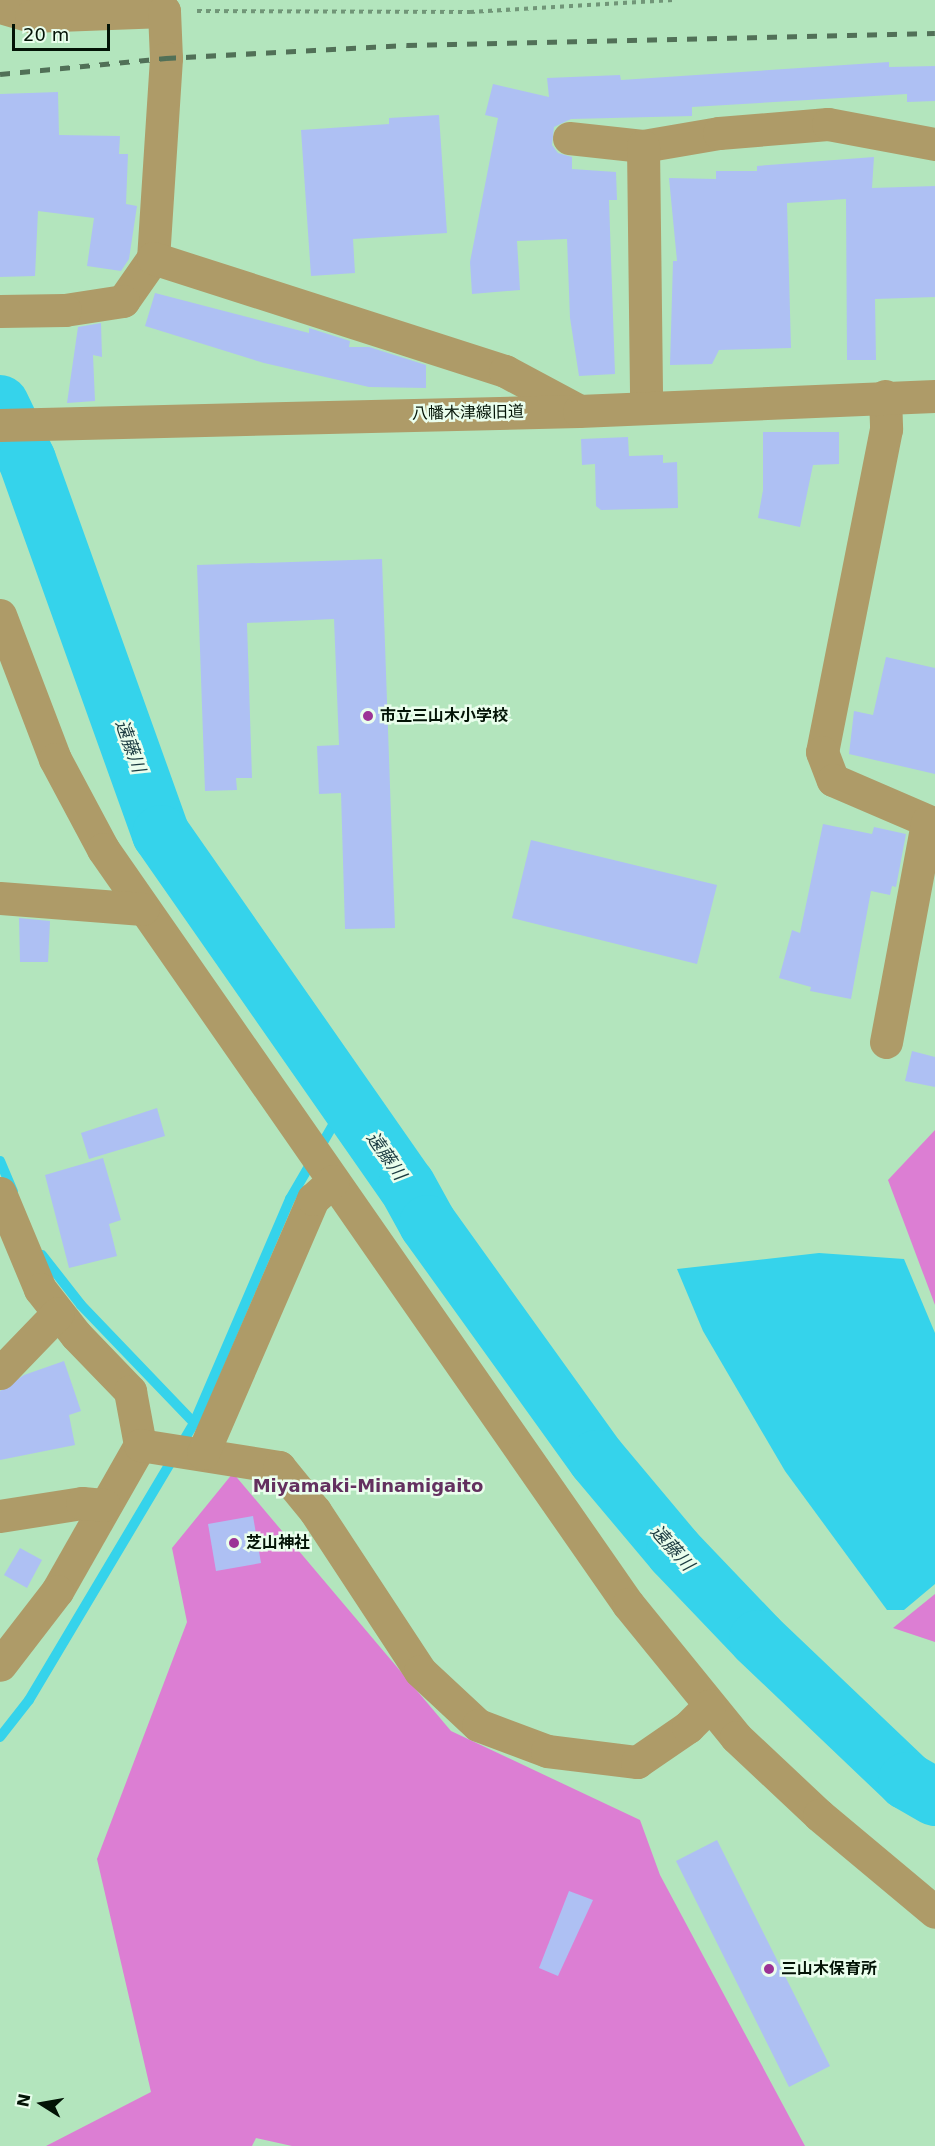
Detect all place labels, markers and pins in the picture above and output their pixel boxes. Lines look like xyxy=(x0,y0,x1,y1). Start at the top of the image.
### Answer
place label: 市立三山木小学校 xyxy=(380,706,508,726)
marker: 市立三山木小学校 xyxy=(361,709,375,723)
place label: 芝山神社 xyxy=(246,1533,310,1553)
marker: 芝山神社 xyxy=(227,1536,241,1550)
place label: 三山木保育所 xyxy=(781,1959,877,1979)
marker: 三山木保育所 xyxy=(762,1962,776,1976)

